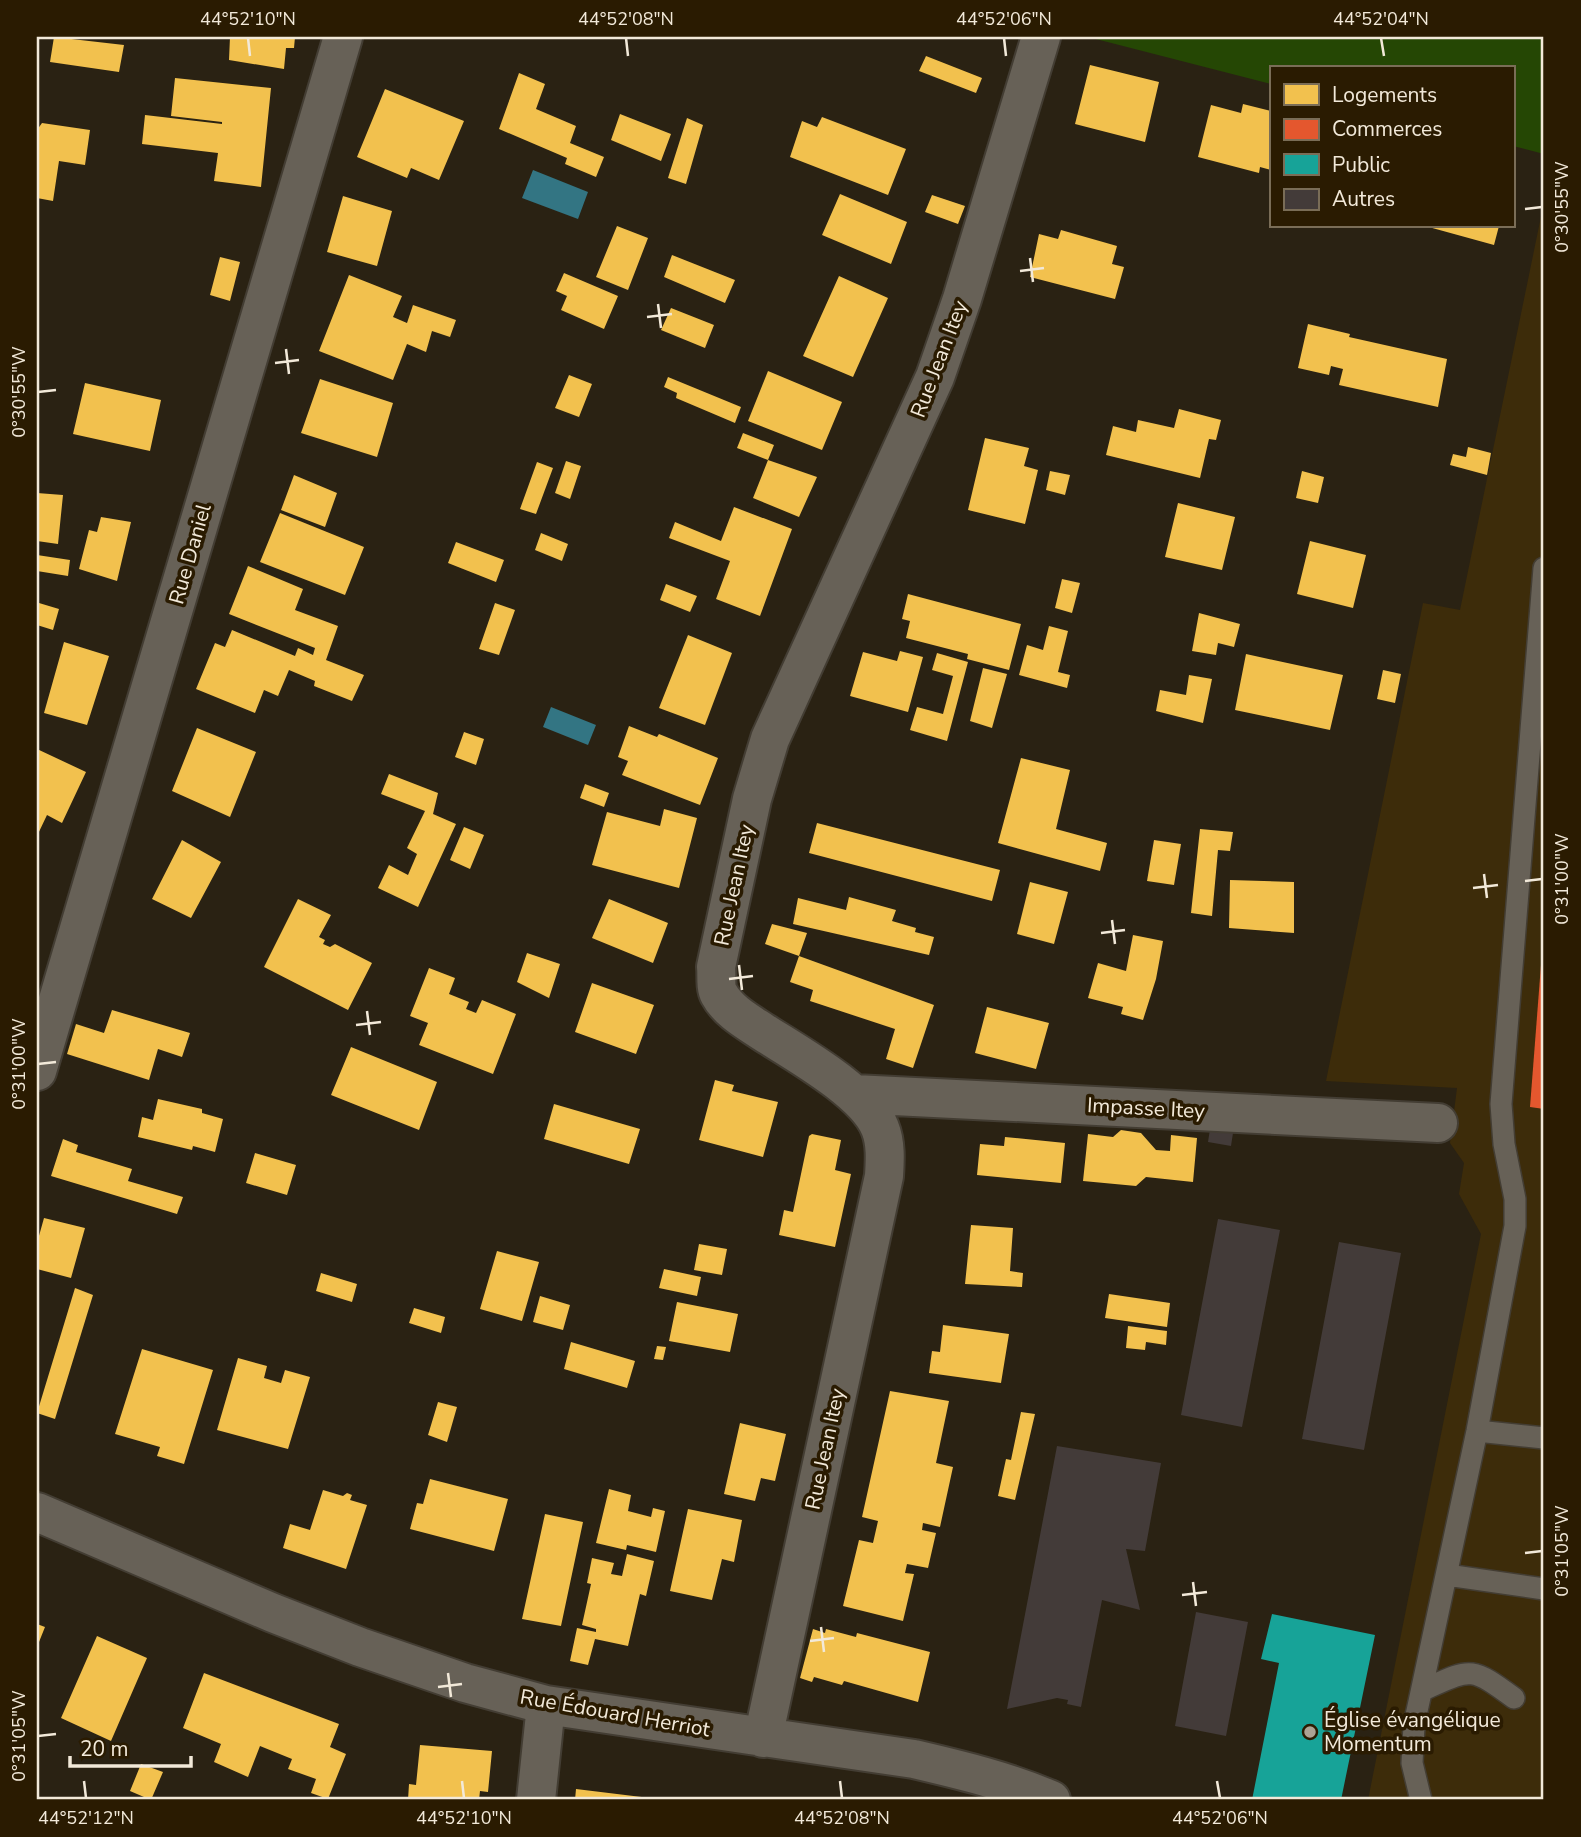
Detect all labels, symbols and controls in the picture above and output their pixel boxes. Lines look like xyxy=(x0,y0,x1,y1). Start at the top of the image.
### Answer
text: 44°52'10"N xyxy=(200,7,296,31)
text: 44°52'08"N xyxy=(578,7,674,31)
text: 44°52'06"N xyxy=(956,7,1052,31)
text: 44°52'04"N xyxy=(1333,7,1429,31)
legend xyxy=(1270,66,1514,228)
text: Logements xyxy=(1332,81,1437,109)
text: Commerces xyxy=(1332,115,1442,143)
text: Public xyxy=(1332,151,1390,179)
text: 0°30'55"W xyxy=(1550,161,1574,253)
text: Autres xyxy=(1332,185,1395,213)
street label: Rue Jean Itey xyxy=(904,296,974,422)
text: 0°30'55"W xyxy=(7,346,31,438)
street label: Rue Daniel xyxy=(162,500,218,608)
street label: Rue Jean Itey xyxy=(707,822,761,948)
text: 0°31'00"W xyxy=(1550,833,1574,925)
text: 0°31'00"W xyxy=(7,1018,31,1110)
street label: Impasse Itey xyxy=(1086,1091,1206,1125)
street label: Rue Jean Itey xyxy=(798,1386,852,1512)
text: 0°31'05"W xyxy=(1550,1505,1574,1597)
street label: Rue Édouard Herriot xyxy=(518,1683,713,1744)
text: 0°31'05"W xyxy=(7,1690,31,1782)
place label: Église évangélique Momentum xyxy=(1324,1706,1501,1758)
marker: Église évangélique Momentum xyxy=(1302,1724,1318,1740)
scale bar xyxy=(70,1725,191,1769)
text: 20 m xyxy=(80,1735,129,1763)
text: 44°52'12"N xyxy=(38,1806,134,1830)
text: 44°52'10"N xyxy=(416,1806,512,1830)
text: 44°52'08"N xyxy=(794,1806,890,1830)
text: 44°52'06"N xyxy=(1172,1806,1268,1830)

